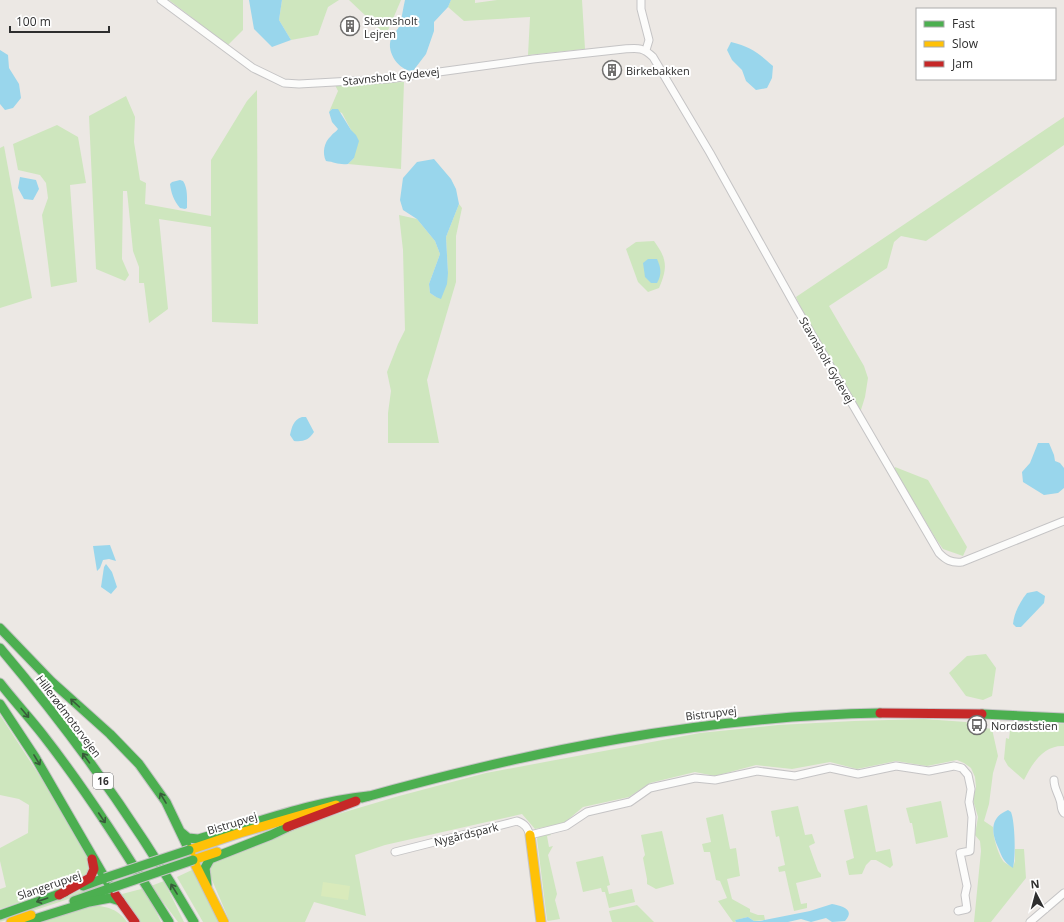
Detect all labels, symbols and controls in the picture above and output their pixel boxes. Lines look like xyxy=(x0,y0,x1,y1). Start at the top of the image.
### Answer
scale bar xyxy=(10,8,109,34)
legend xyxy=(916,8,1056,80)
text: 100 m xyxy=(16,13,51,30)
place label: Stavnsholt Lejren xyxy=(364,13,418,41)
building icon: Stavnsholt Lejren xyxy=(339,15,361,37)
text: Fast xyxy=(952,15,975,32)
text: Slow xyxy=(952,35,979,52)
text: Jam xyxy=(951,55,973,72)
building icon: Birkebakken xyxy=(601,59,623,81)
street label: Stavnsholt Gydevej xyxy=(342,63,440,89)
place label: Birkebakken xyxy=(626,63,690,78)
street label: Stavnsholt Gydevej xyxy=(796,314,858,406)
street label: Hillerødmotorvejen xyxy=(33,672,105,760)
one-way arrow xyxy=(70,699,81,708)
street label: Bistrupvej xyxy=(685,702,737,724)
one-way arrow xyxy=(20,708,29,719)
bus stop icon: Nordøststien xyxy=(966,714,988,736)
place label: Nordøststien xyxy=(991,718,1058,733)
one-way arrow xyxy=(82,752,90,763)
one-way arrow xyxy=(33,754,41,766)
road number: 16 xyxy=(93,773,113,789)
one-way arrow xyxy=(159,793,167,804)
street label: Bistrupvej xyxy=(205,808,259,838)
one-way arrow xyxy=(98,812,106,823)
street label: Nygårdspark xyxy=(432,819,500,849)
street label: Slangerupvej xyxy=(15,867,83,903)
north arrow xyxy=(1016,874,1056,914)
text: N xyxy=(1030,876,1040,891)
one-way arrow xyxy=(170,883,178,894)
one-way arrow xyxy=(36,897,48,905)

